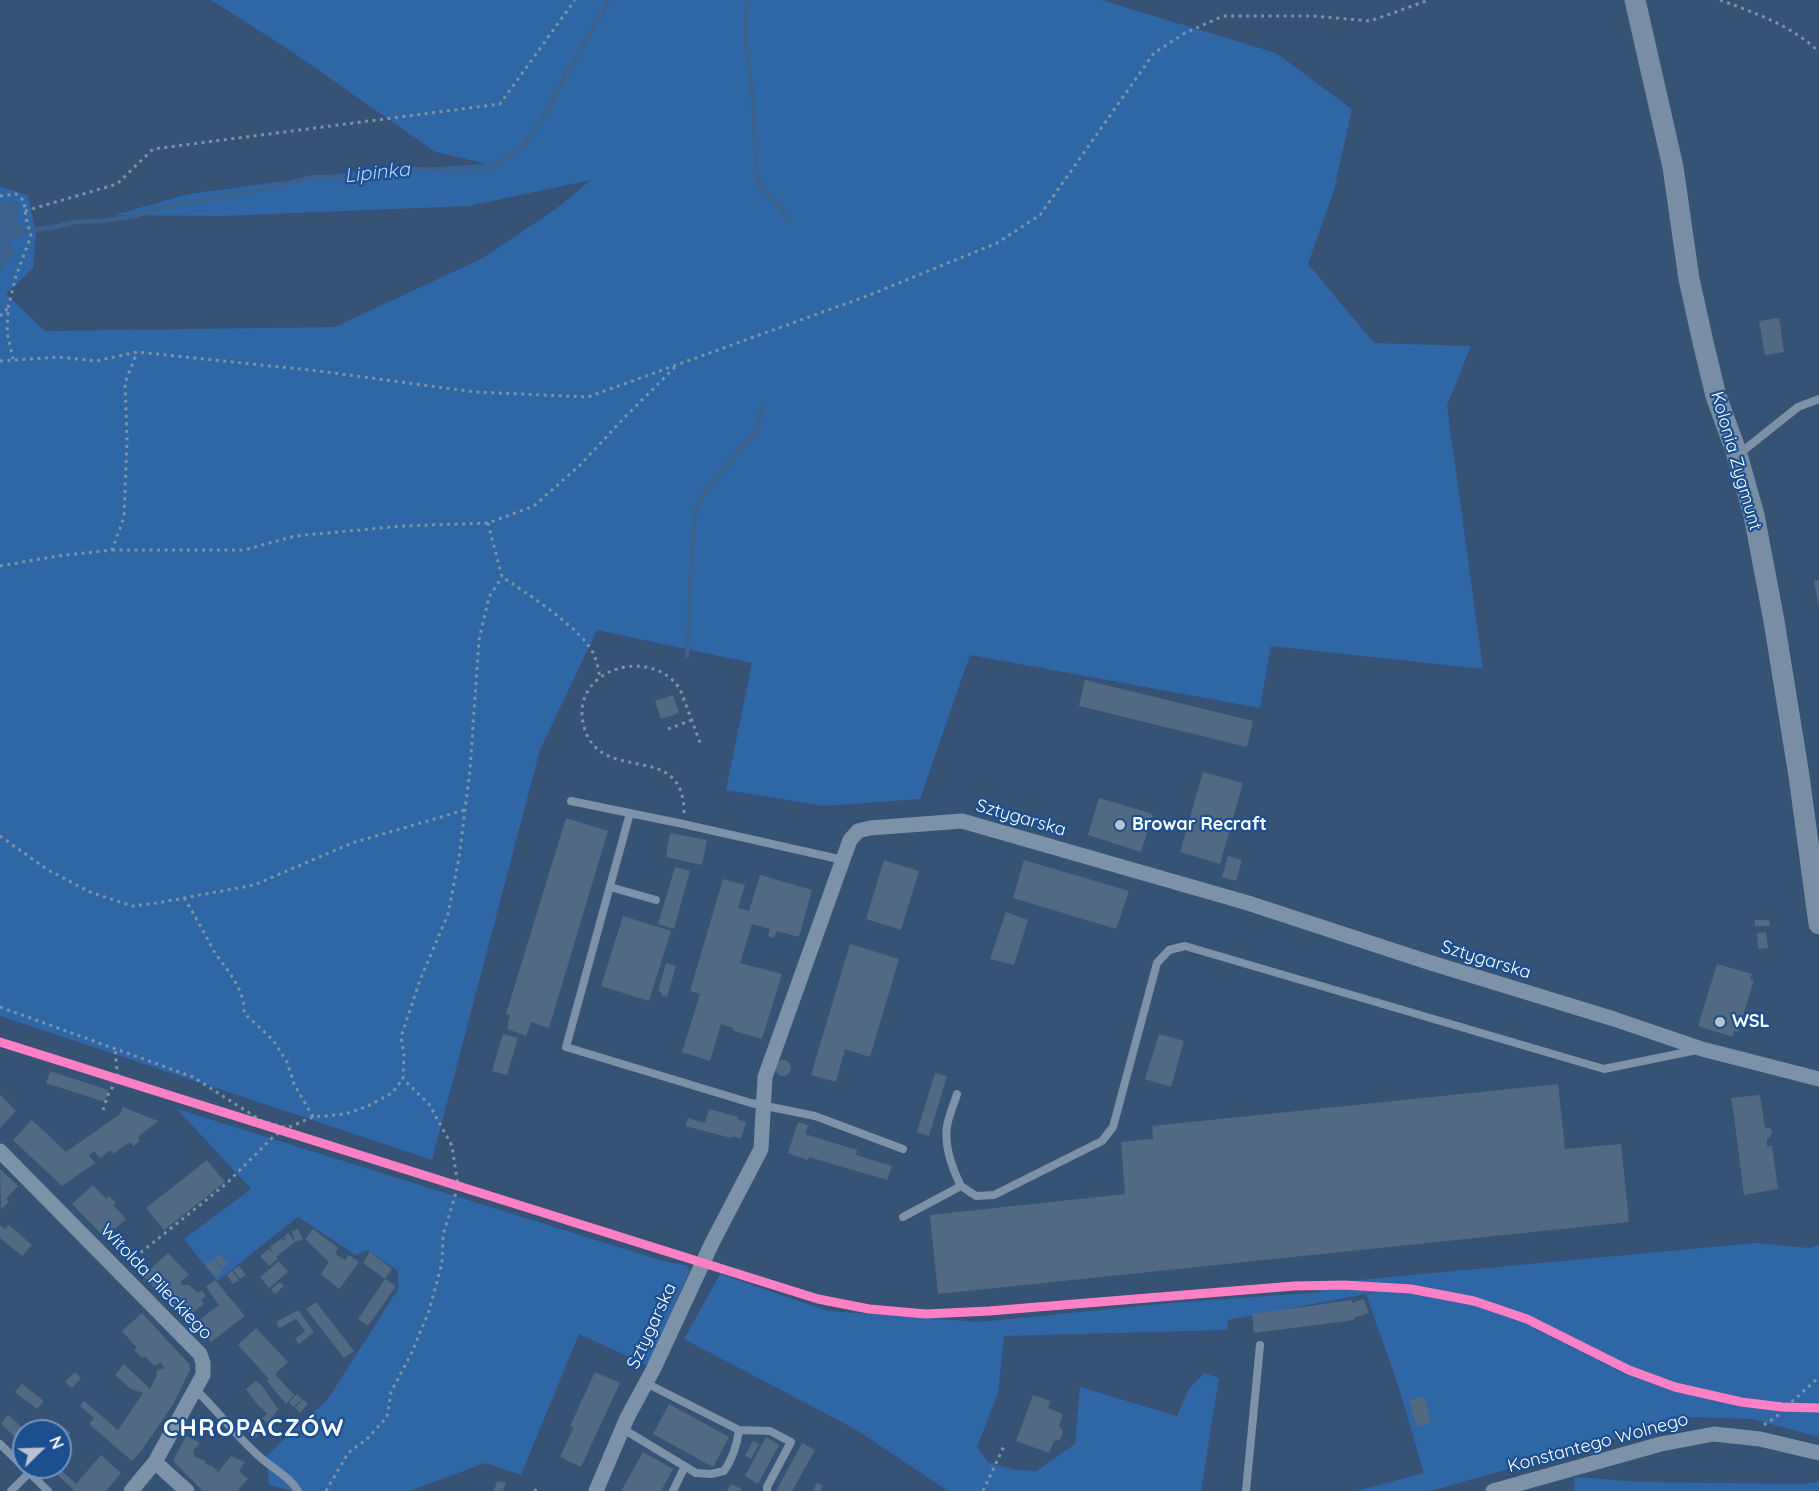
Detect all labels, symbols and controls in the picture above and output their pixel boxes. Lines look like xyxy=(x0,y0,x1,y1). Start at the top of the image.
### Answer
water label: Lipinka xyxy=(343,158,411,188)
street label: Kolonia Zygmunt xyxy=(1706,389,1766,533)
street label: Sztygarska xyxy=(973,795,1069,841)
place label: Browar Recraft xyxy=(1132,814,1267,836)
marker: Browar Recraft xyxy=(1113,818,1127,832)
street label: Sztygarska xyxy=(1439,936,1533,984)
place label: WSL xyxy=(1732,1011,1770,1033)
marker: WSL xyxy=(1713,1015,1727,1029)
street label: Witolda Pileckiego xyxy=(95,1220,217,1344)
street label: Sztygarska xyxy=(623,1279,681,1373)
street label: Konstantego Wolnego xyxy=(1505,1408,1691,1478)
district label: CHROPACZÓW xyxy=(163,1415,345,1443)
north arrow xyxy=(12,1419,72,1479)
text: N xyxy=(45,1433,68,1452)

